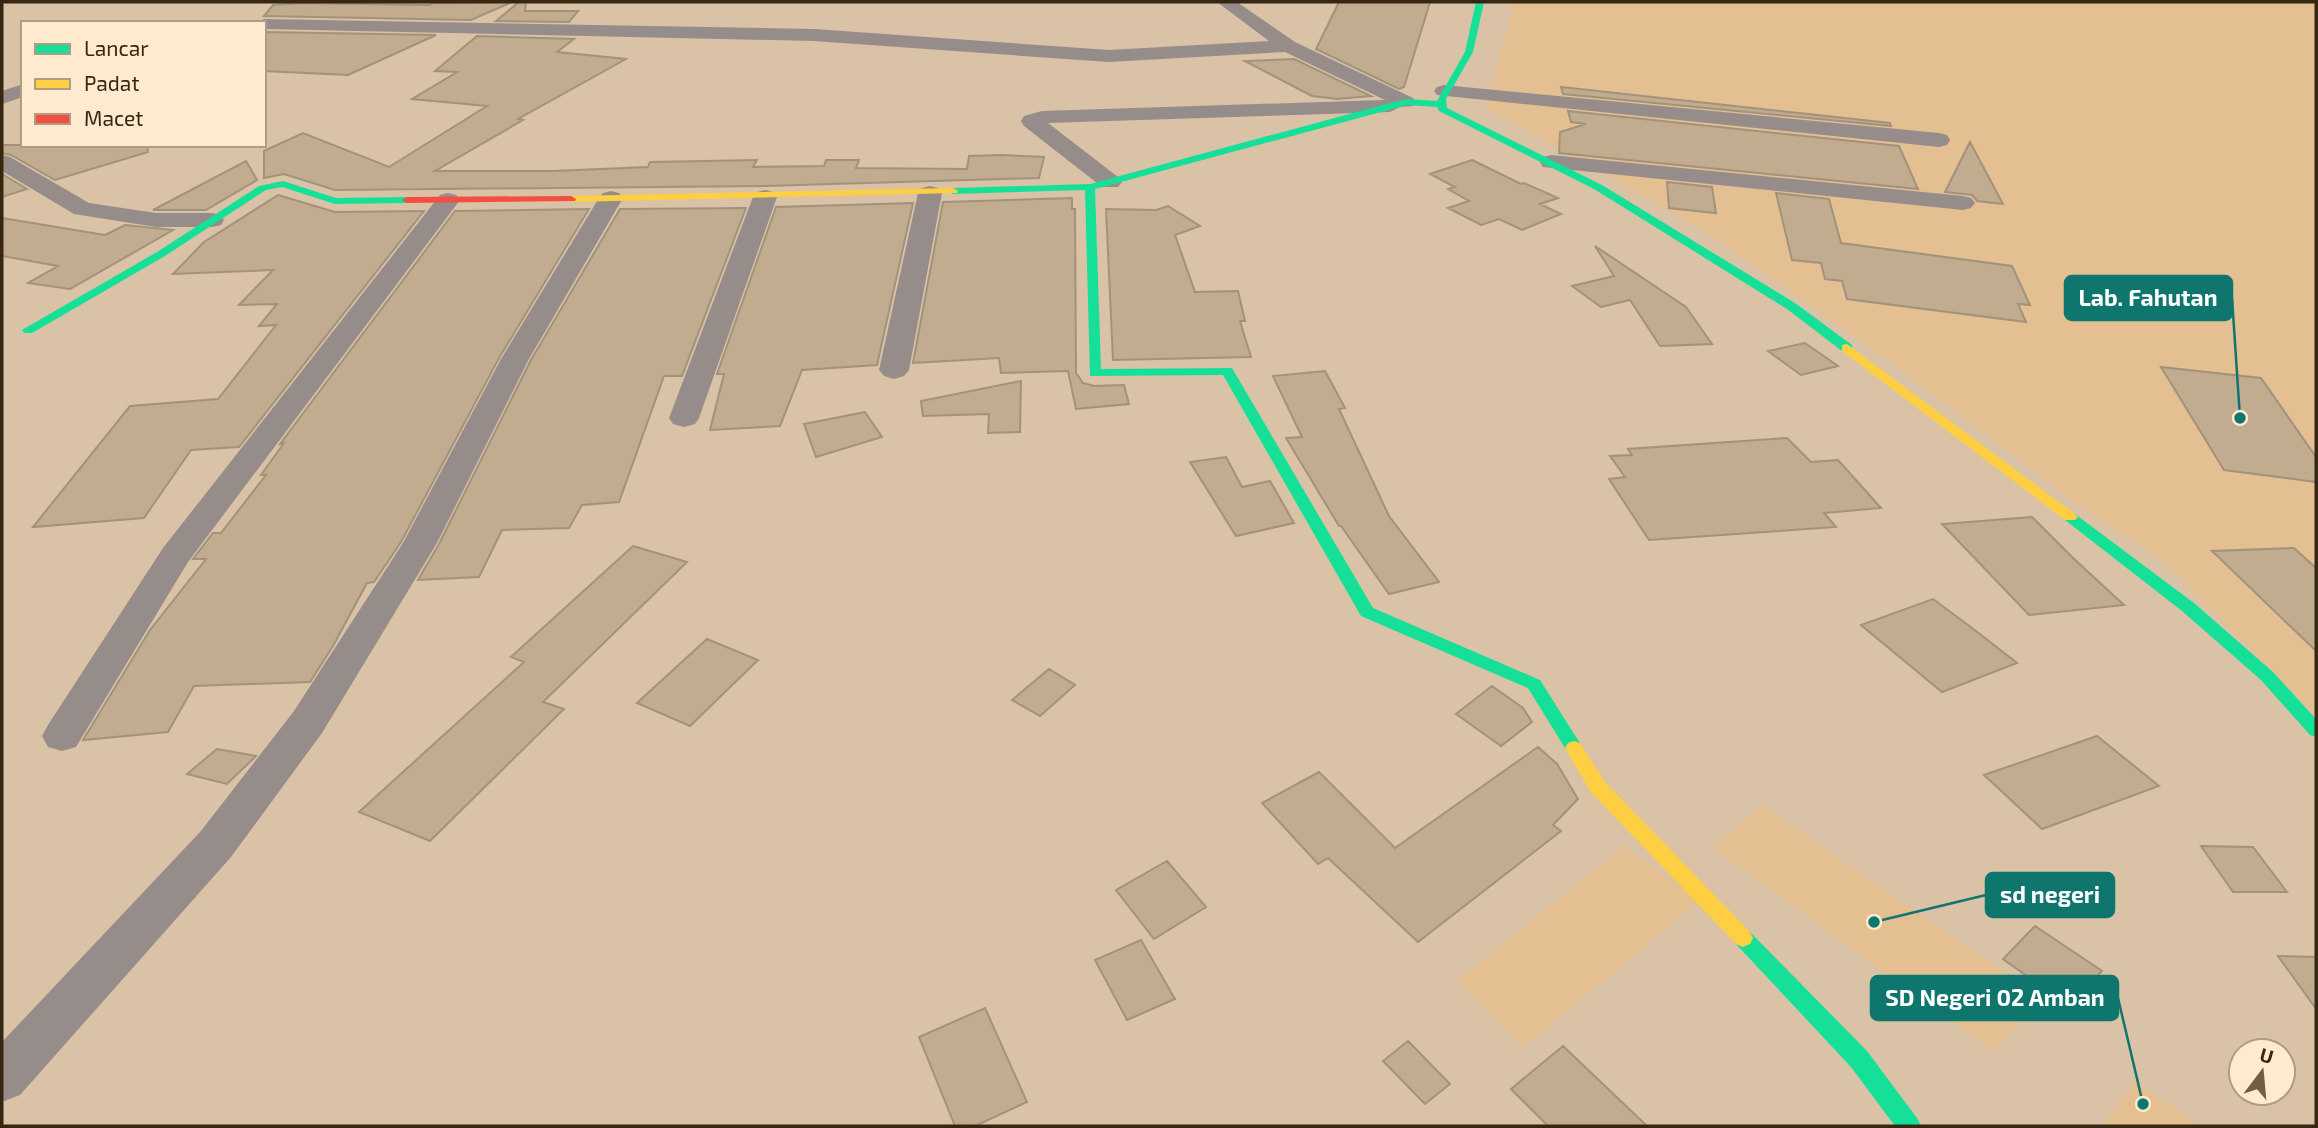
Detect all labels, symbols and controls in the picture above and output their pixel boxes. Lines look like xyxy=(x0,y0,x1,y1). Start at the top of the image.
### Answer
legend xyxy=(21,21,266,147)
text: Lancar xyxy=(84,35,149,60)
text: Padat xyxy=(84,70,139,95)
text: Macet xyxy=(84,105,143,130)
callout: Lab. Fahutan xyxy=(2065,276,2232,320)
text: Lab. Fahutan xyxy=(2079,283,2217,311)
callout: sd negeri xyxy=(1986,873,2114,917)
text: sd negeri xyxy=(2000,880,2100,908)
callout: SD Negeri 02 Amban xyxy=(1871,976,2118,1020)
text: SD Negeri 02 Amban xyxy=(1885,983,2105,1011)
north arrow xyxy=(2227,1037,2297,1107)
text: U xyxy=(2257,1042,2276,1068)

